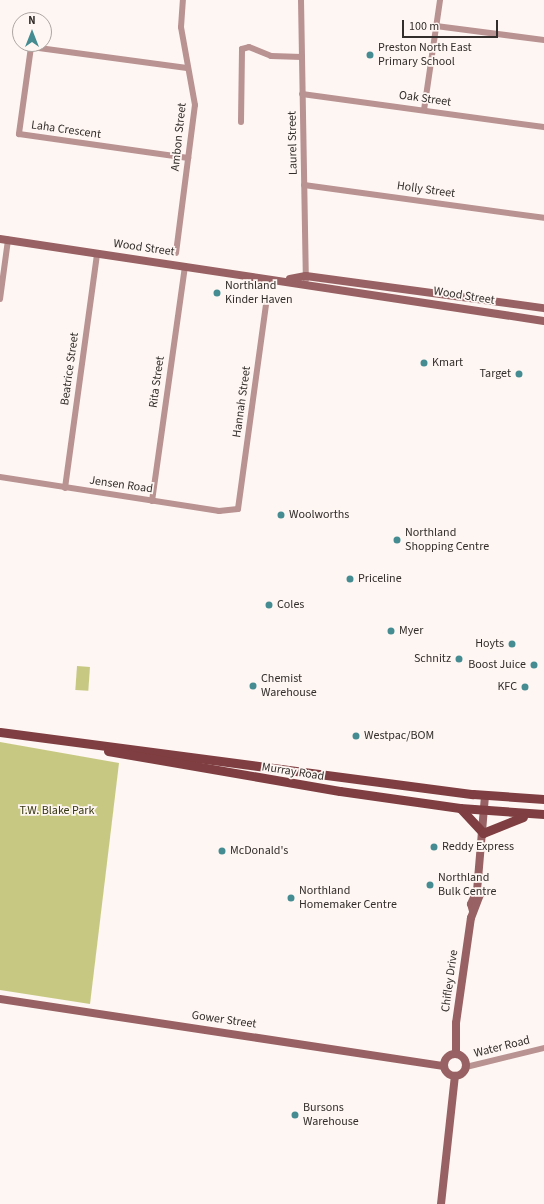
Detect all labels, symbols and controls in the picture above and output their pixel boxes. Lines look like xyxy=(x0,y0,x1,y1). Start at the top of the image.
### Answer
north arrow xyxy=(12,12,52,52)
scale bar xyxy=(404,12,500,38)
text: N xyxy=(28,13,36,28)
text: 100 m xyxy=(409,18,439,35)
place label: Preston North East Primary School xyxy=(378,41,472,69)
marker: Preston North East Primary School xyxy=(365,50,375,60)
street label: Oak Street xyxy=(398,88,452,110)
street label: Ambon Street xyxy=(168,102,190,172)
street label: Laurel Street xyxy=(285,111,301,175)
street label: Laha Crescent xyxy=(30,118,102,142)
street label: Holly Street xyxy=(396,179,456,201)
street label: Wood Street xyxy=(113,237,175,259)
place label: Northland Kinder Haven xyxy=(225,279,293,307)
street label: Wood Street xyxy=(432,284,496,308)
marker: Northland Kinder Haven xyxy=(212,288,222,298)
street label: Beatrice Street xyxy=(58,332,82,406)
street label: Rita Street xyxy=(146,355,168,409)
place label: Kmart xyxy=(432,356,463,370)
marker: Kmart xyxy=(419,358,429,368)
street label: Hannah Street xyxy=(230,365,254,439)
place label: Target xyxy=(480,367,511,381)
marker: Target xyxy=(514,369,524,379)
street label: Jensen Road xyxy=(88,473,154,497)
place label: Woolworths xyxy=(289,508,349,522)
marker: Woolworths xyxy=(276,510,286,520)
place label: Northland Shopping Centre xyxy=(405,526,489,554)
marker: Northland Shopping Centre xyxy=(392,535,402,545)
place label: Priceline xyxy=(358,572,402,586)
marker: Priceline xyxy=(345,574,355,584)
place label: Coles xyxy=(277,598,304,612)
marker: Coles xyxy=(264,600,274,610)
place label: Myer xyxy=(399,624,423,638)
marker: Myer xyxy=(386,626,396,636)
place label: Hoyts xyxy=(475,637,504,651)
marker: Hoyts xyxy=(507,639,517,649)
place label: Schnitz xyxy=(414,652,451,666)
marker: Schnitz xyxy=(454,654,464,664)
place label: Boost Juice xyxy=(468,658,526,672)
marker: Boost Juice xyxy=(529,660,539,670)
place label: Chemist Warehouse xyxy=(261,672,317,700)
place label: KFC xyxy=(497,680,517,694)
marker: Chemist Warehouse xyxy=(248,681,258,691)
marker: KFC xyxy=(520,682,530,692)
place label: Westpac/BOM xyxy=(364,729,434,743)
marker: Westpac/BOM xyxy=(351,731,361,741)
street label: Murray Road xyxy=(261,760,325,784)
park label: T.W. Blake Park xyxy=(20,804,94,818)
place label: Reddy Express xyxy=(442,840,514,854)
marker: Reddy Express xyxy=(429,842,439,852)
place label: McDonald's xyxy=(230,844,288,858)
marker: McDonald's xyxy=(217,846,227,856)
place label: Northland Bulk Centre xyxy=(438,871,496,899)
marker: Northland Bulk Centre xyxy=(425,880,435,890)
place label: Northland Homemaker Centre xyxy=(299,884,397,912)
marker: Northland Homemaker Centre xyxy=(286,893,296,903)
street label: Chifley Drive xyxy=(438,949,462,1013)
street label: Gower Street xyxy=(191,1008,257,1032)
street label: Water Road xyxy=(472,1033,532,1061)
place label: Bursons Warehouse xyxy=(303,1101,359,1129)
marker: Bursons Warehouse xyxy=(290,1110,300,1120)

